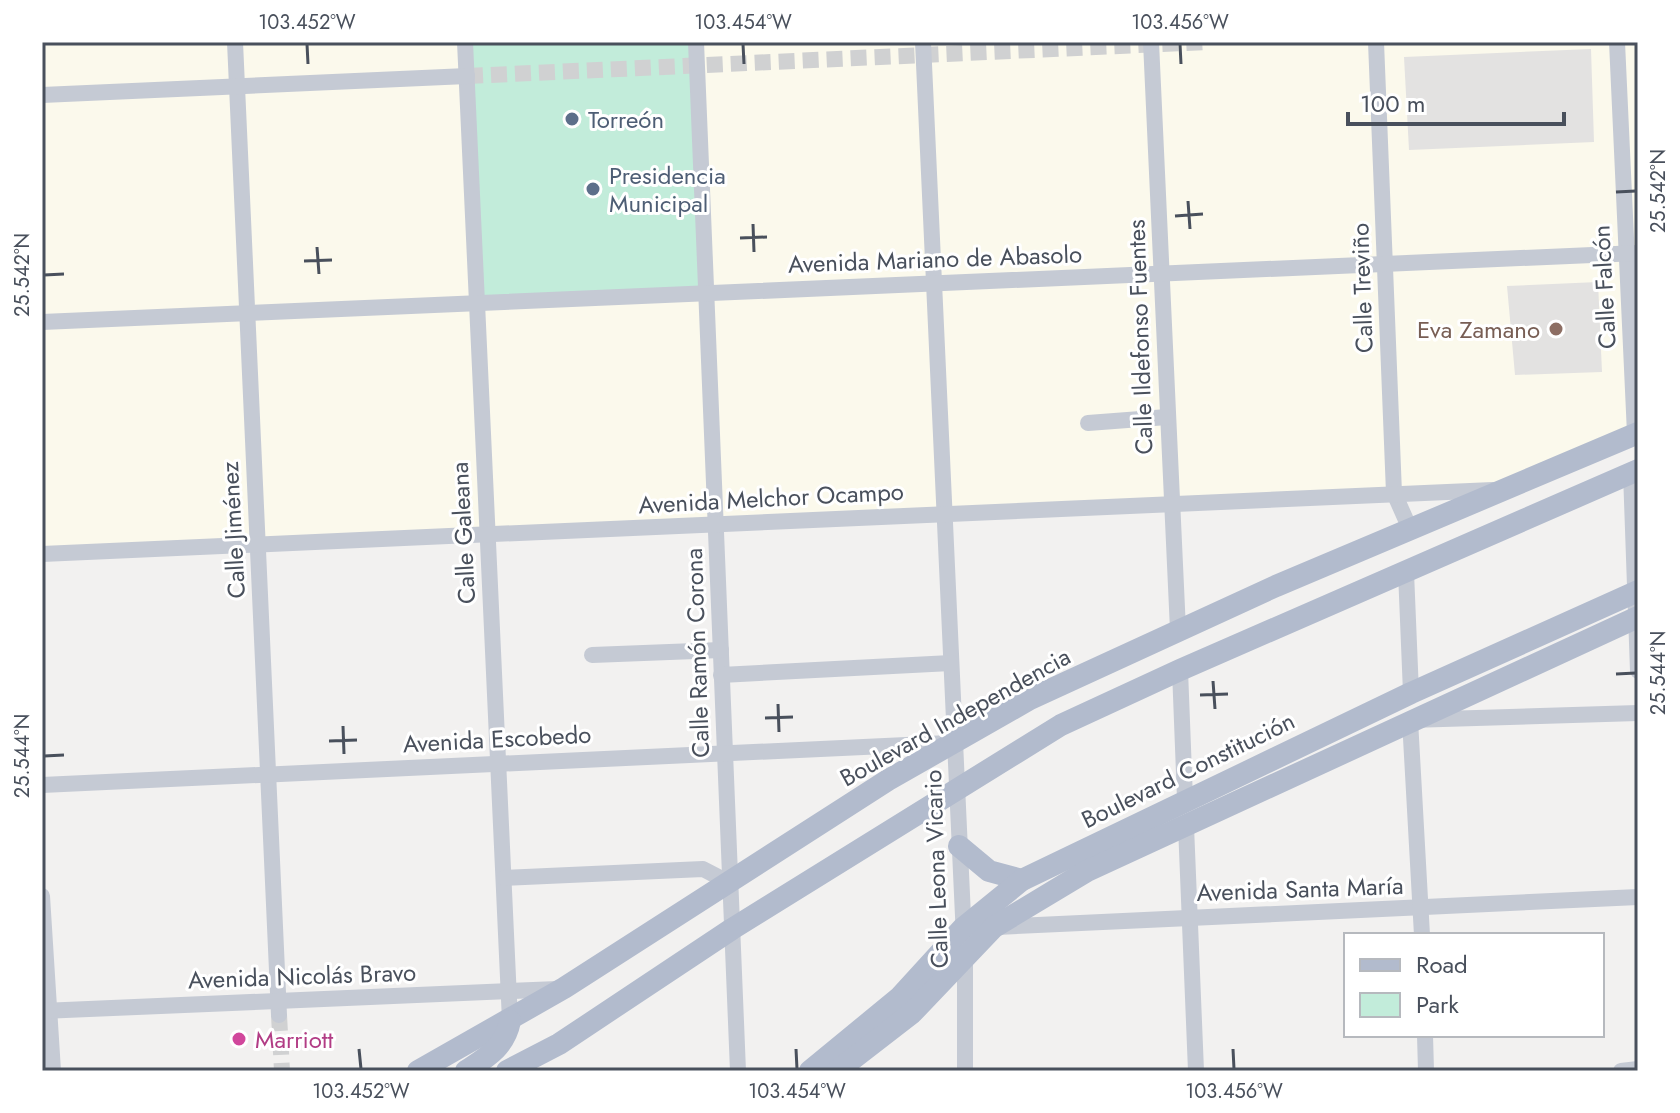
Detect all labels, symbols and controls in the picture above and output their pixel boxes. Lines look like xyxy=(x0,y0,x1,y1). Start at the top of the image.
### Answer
text: 103.452°W xyxy=(258,8,356,37)
text: 103.454°W xyxy=(694,8,792,37)
text: 103.456°W xyxy=(1131,8,1229,37)
scale bar xyxy=(1348,76,1564,126)
text: 100 m xyxy=(1360,86,1426,121)
place label: Torreón xyxy=(588,102,664,137)
marker: Torreón xyxy=(563,110,581,128)
text: 25.542°N xyxy=(1644,149,1673,233)
place label: Presidencia Municipal xyxy=(609,158,726,221)
marker: Presidencia Municipal xyxy=(584,180,602,198)
street label: Calle Ildefonso Fuentes xyxy=(1118,219,1162,455)
street label: Calle Treviño xyxy=(1342,222,1382,354)
street label: Calle Falcón xyxy=(1583,224,1625,350)
text: 25.542°N xyxy=(8,233,37,317)
street label: Avenida Mariano de Abasolo xyxy=(787,236,1083,282)
place label: Eva Zamano xyxy=(1417,312,1540,347)
marker: Eva Zamano xyxy=(1547,320,1565,338)
street label: Calle Jiménez xyxy=(212,461,254,599)
street label: Calle Galeana xyxy=(442,461,484,605)
street label: Avenida Melchor Ocampo xyxy=(637,474,905,522)
street label: Calle Ramón Corona xyxy=(676,548,718,758)
text: 25.544°N xyxy=(1644,631,1673,715)
street label: Boulevard Independencia xyxy=(833,639,1077,795)
street label: Boulevard Constitución xyxy=(1075,703,1301,837)
text: 25.544°N xyxy=(8,714,37,798)
street label: Avenida Escobedo xyxy=(402,717,592,761)
street label: Calle Leona Vicario xyxy=(915,769,957,969)
street label: Avenida Santa María xyxy=(1196,868,1404,910)
legend xyxy=(1344,933,1604,1037)
text: Road xyxy=(1416,947,1468,982)
street label: Avenida Nicolás Bravo xyxy=(187,955,417,997)
text: Park xyxy=(1416,987,1459,1022)
place label: Marriott xyxy=(255,1022,334,1057)
marker: Marriott xyxy=(230,1030,248,1048)
text: 103.452°W xyxy=(312,1077,410,1106)
text: 103.454°W xyxy=(748,1077,846,1106)
text: 103.456°W xyxy=(1185,1077,1283,1106)

